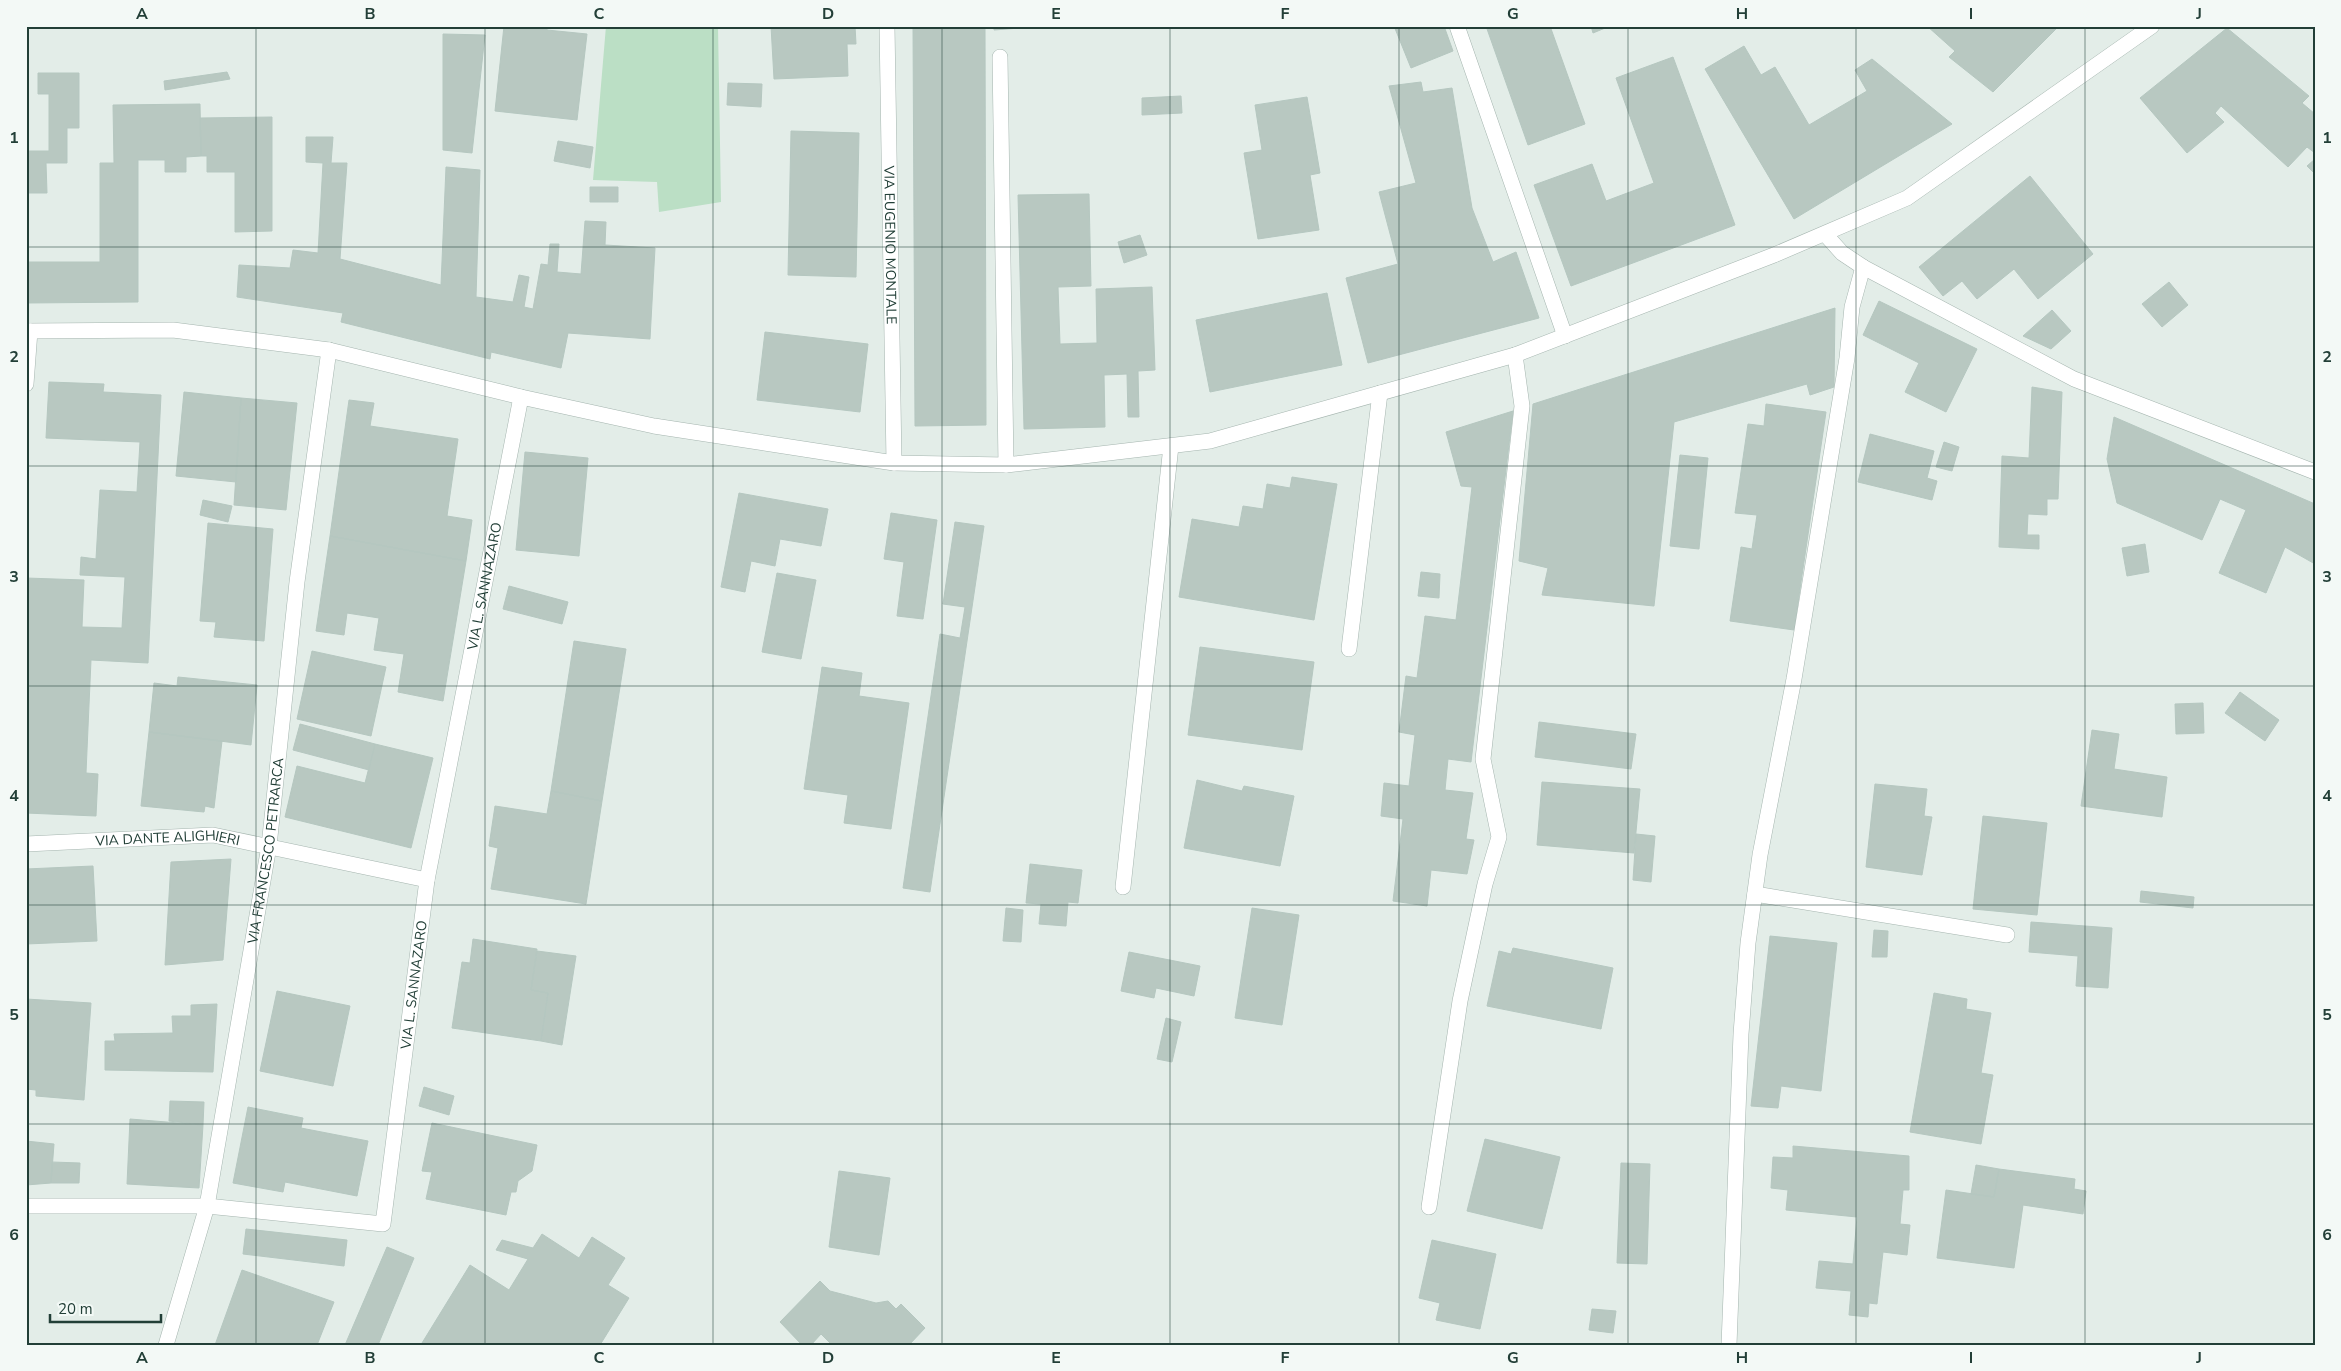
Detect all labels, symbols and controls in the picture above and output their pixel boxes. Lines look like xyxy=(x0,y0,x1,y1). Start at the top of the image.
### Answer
text: A xyxy=(136,3,148,25)
text: B xyxy=(364,3,376,25)
text: C xyxy=(594,3,605,25)
text: D xyxy=(822,3,834,25)
text: E xyxy=(1051,3,1061,25)
text: F xyxy=(1281,3,1290,25)
text: G xyxy=(1507,3,1519,25)
text: H xyxy=(1736,3,1748,25)
text: I xyxy=(1969,3,1973,25)
text: J xyxy=(2195,3,2202,25)
text: 1 xyxy=(9,127,19,149)
text: 1 xyxy=(2322,127,2332,149)
street label: VIA EUGENIO MONTALE xyxy=(880,165,901,324)
text: 2 xyxy=(9,346,19,368)
text: 2 xyxy=(2322,346,2332,368)
street label: VIA L. SANNAZARO xyxy=(462,521,506,653)
text: 3 xyxy=(9,566,19,588)
text: 3 xyxy=(2322,566,2332,588)
street label: VIA FRANCESCO PETRARCA xyxy=(243,757,288,946)
text: 4 xyxy=(9,785,19,807)
text: 4 xyxy=(2322,785,2332,807)
street label: VIA DANTE ALIGHIERI xyxy=(94,825,242,850)
street label: VIA L. SANNAZARO xyxy=(396,919,431,1051)
text: 5 xyxy=(9,1004,19,1026)
text: 5 xyxy=(2322,1004,2332,1026)
text: 6 xyxy=(9,1224,19,1246)
text: 6 xyxy=(2322,1224,2332,1246)
scale bar xyxy=(50,1291,161,1323)
text: 20 m xyxy=(58,1299,93,1319)
text: A xyxy=(136,1347,148,1369)
text: B xyxy=(364,1347,376,1369)
text: C xyxy=(594,1347,605,1369)
text: D xyxy=(822,1347,834,1369)
text: E xyxy=(1051,1347,1061,1369)
text: F xyxy=(1281,1347,1290,1369)
text: G xyxy=(1507,1347,1519,1369)
text: H xyxy=(1736,1347,1748,1369)
text: I xyxy=(1969,1347,1973,1369)
text: J xyxy=(2195,1347,2202,1369)

